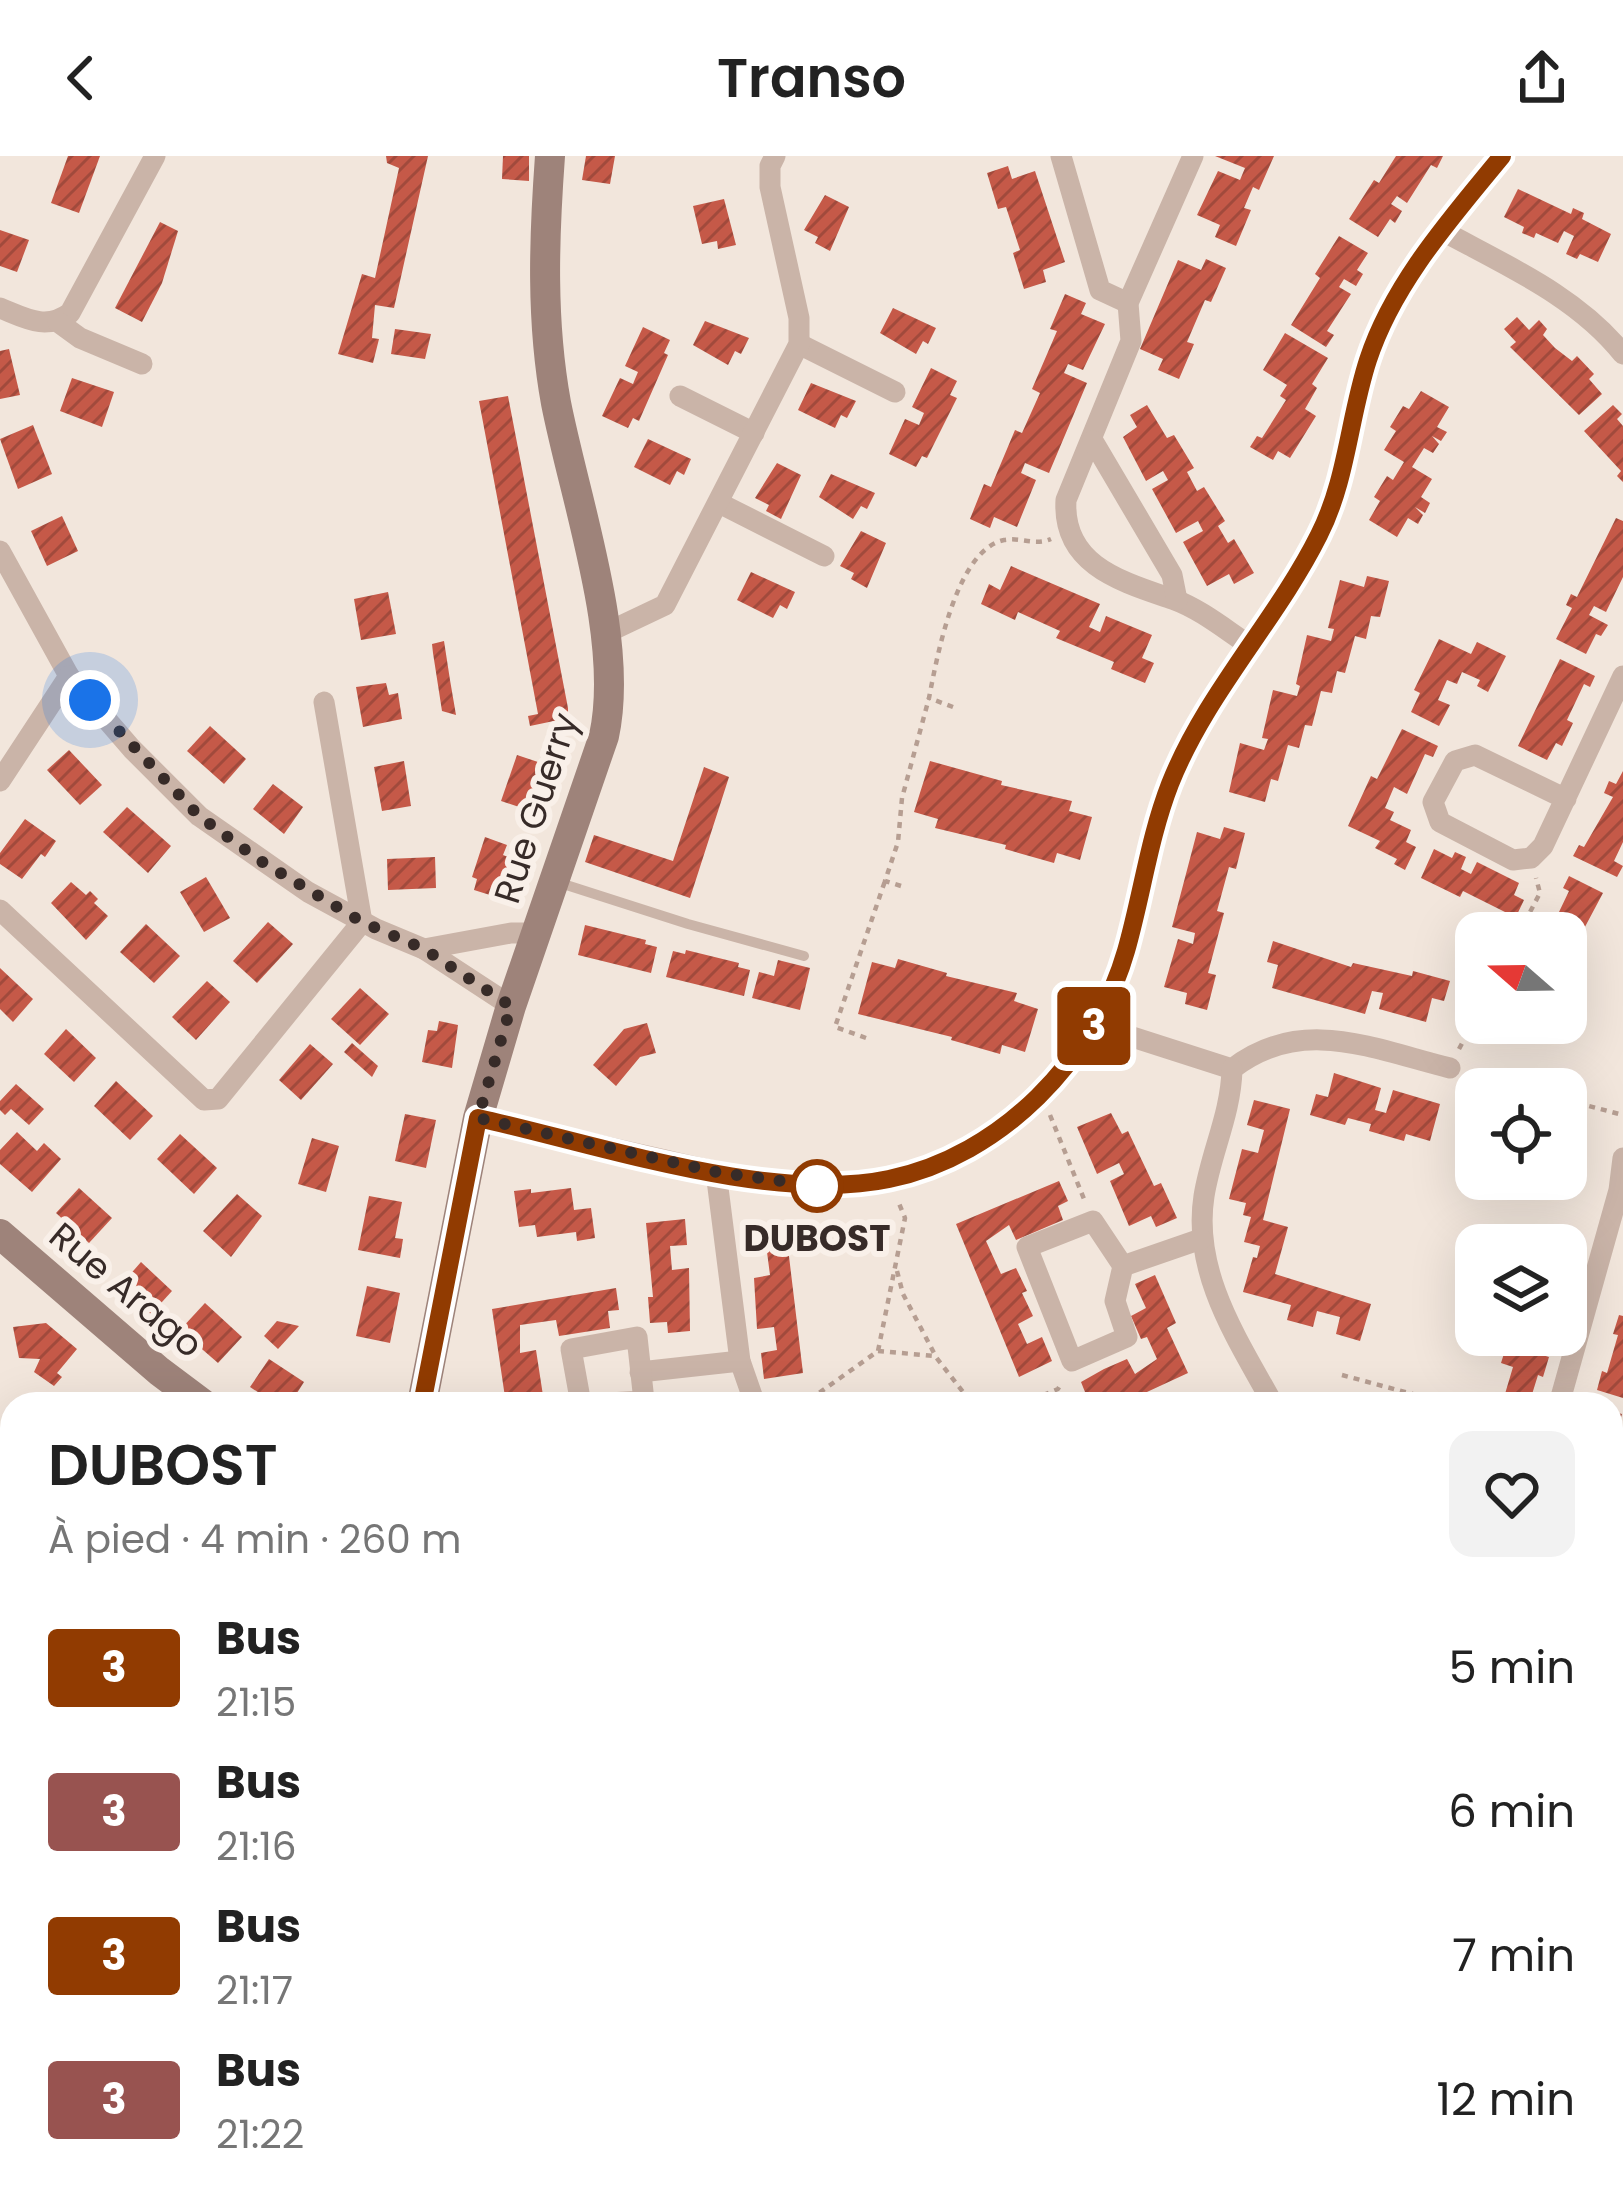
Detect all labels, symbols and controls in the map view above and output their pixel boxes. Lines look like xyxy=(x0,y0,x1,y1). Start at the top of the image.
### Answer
text: Transo xyxy=(717,40,906,116)
icon: back xyxy=(48,45,114,111)
icon: share xyxy=(1509,45,1575,111)
your location xyxy=(60,670,120,730)
street label: Rue Guerry xyxy=(481,706,591,910)
north arrow xyxy=(1455,912,1587,1044)
map controls xyxy=(1455,912,1587,1356)
line badge: 3 xyxy=(1055,987,1133,1065)
text: 3 xyxy=(1081,996,1107,1055)
button: locate xyxy=(1455,1068,1587,1200)
marker: DUBOST xyxy=(792,1161,842,1211)
street label: Rue Arago xyxy=(38,1211,214,1369)
place label: DUBOST xyxy=(744,1213,891,1264)
button: layers xyxy=(1455,1224,1587,1356)
text: DUBOST xyxy=(48,1425,278,1505)
button: heart xyxy=(1449,1431,1575,1557)
text: À pied · 4 min · 260 m xyxy=(48,1512,461,1567)
text: Bus xyxy=(216,1607,301,1670)
text: 5 min xyxy=(1449,1636,1575,1699)
text: 3 xyxy=(101,1638,127,1697)
text: 21:15 xyxy=(216,1675,296,1730)
text: Bus xyxy=(216,1751,301,1814)
text: 6 min xyxy=(1448,1780,1575,1843)
text: 3 xyxy=(101,1782,127,1841)
text: 21:16 xyxy=(216,1819,296,1874)
text: Bus xyxy=(216,1895,301,1958)
text: 7 min xyxy=(1452,1924,1575,1987)
text: 3 xyxy=(101,1926,127,1985)
text: 21:17 xyxy=(216,1963,293,2018)
text: Bus xyxy=(216,2039,301,2102)
text: 12 min xyxy=(1436,2068,1575,2131)
text: 3 xyxy=(101,2070,127,2129)
text: 21:22 xyxy=(216,2107,304,2162)

